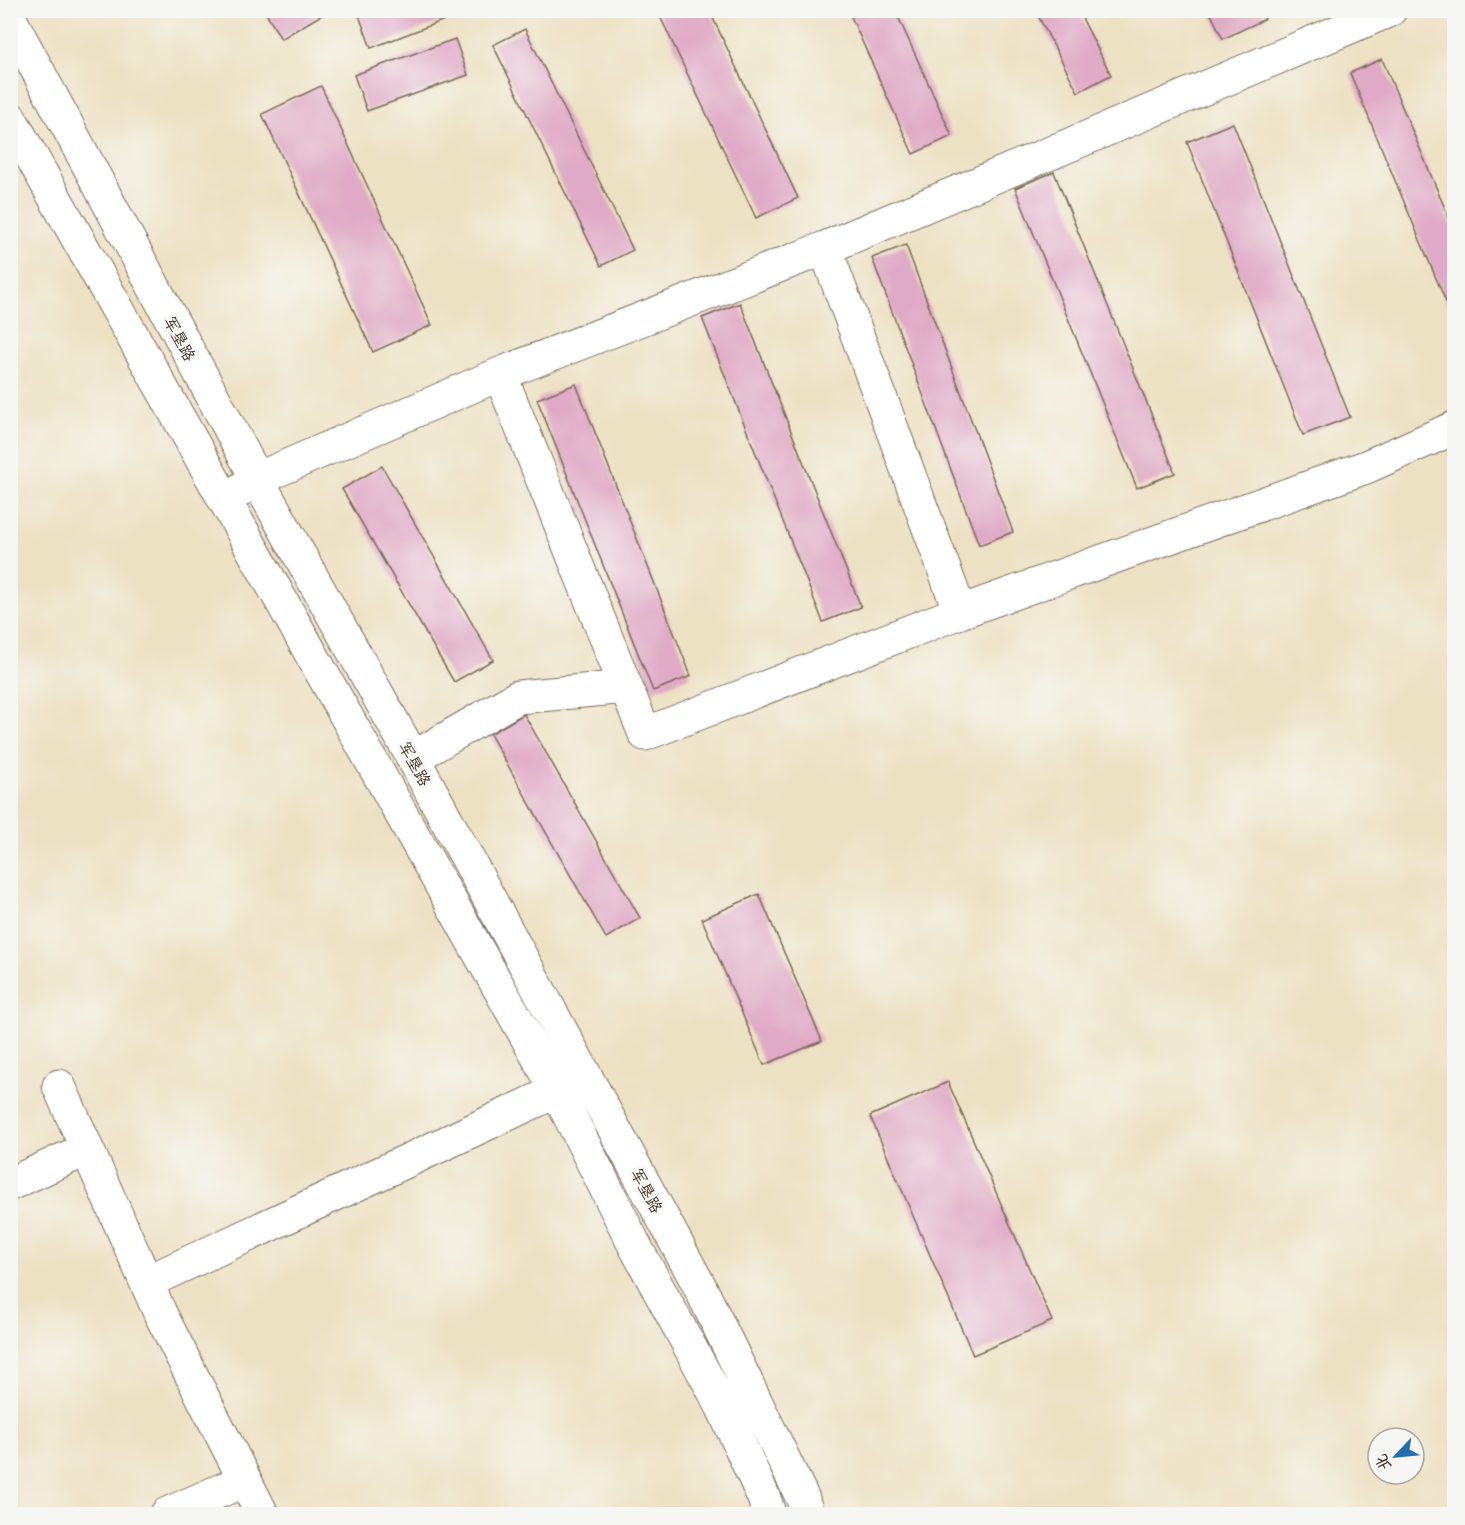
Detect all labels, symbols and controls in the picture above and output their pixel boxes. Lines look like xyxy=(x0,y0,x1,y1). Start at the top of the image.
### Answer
street label: 军垦路 xyxy=(159,311,203,365)
street label: 军垦路 xyxy=(394,736,438,790)
street label: 军垦路 xyxy=(626,1163,670,1217)
north arrow xyxy=(1366,1426,1426,1486)
text: 北 xyxy=(1367,1451,1396,1475)

